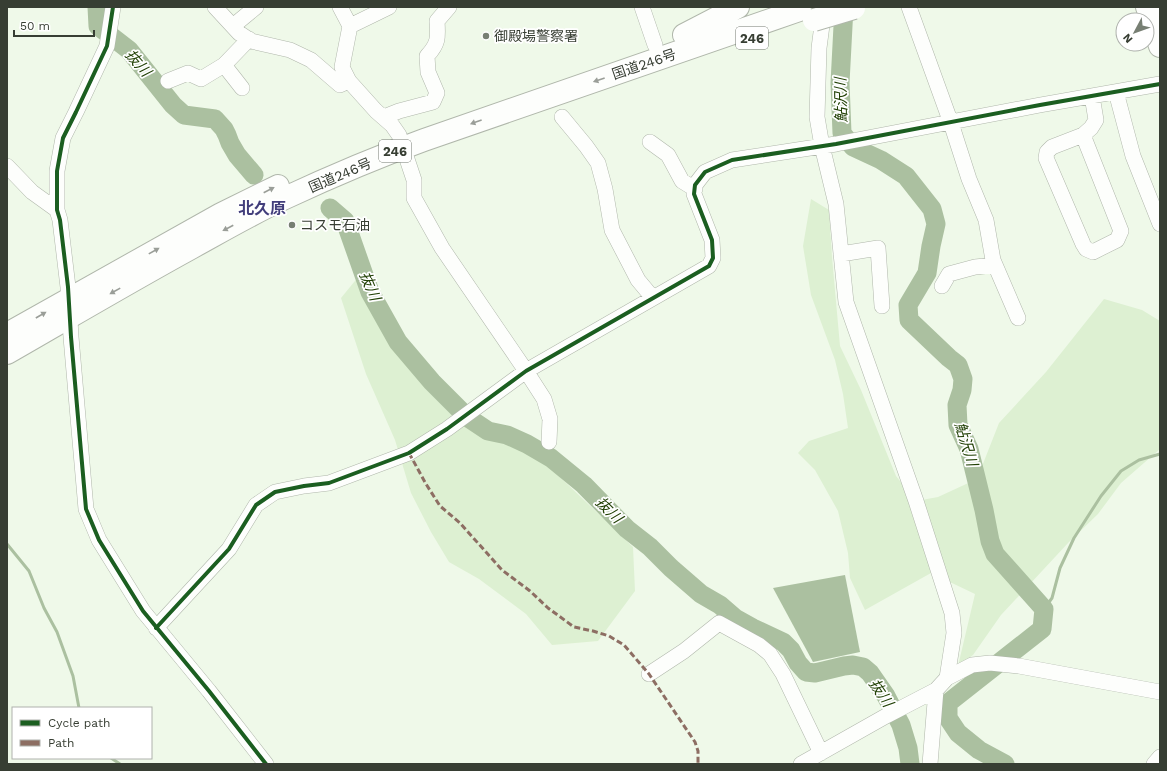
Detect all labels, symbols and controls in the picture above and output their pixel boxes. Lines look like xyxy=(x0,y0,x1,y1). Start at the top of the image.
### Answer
scale bar xyxy=(14,12,94,38)
north arrow xyxy=(1115,12,1155,52)
text: 50 m xyxy=(20,19,50,33)
road number: 246 xyxy=(736,27,768,49)
place label: 御殿場警察署 xyxy=(494,28,578,44)
marker: 御殿場警察署 xyxy=(481,31,491,41)
text: N xyxy=(1120,31,1135,46)
water label: 抜川 xyxy=(121,46,156,82)
street label: 国道246号 xyxy=(610,46,678,82)
water label: 鮎沢川 xyxy=(832,75,850,123)
one-way arrow xyxy=(593,77,605,83)
one-way arrow xyxy=(470,119,482,125)
road number: 246 xyxy=(379,140,411,162)
street label: 国道246号 xyxy=(306,155,374,195)
one-way arrow xyxy=(263,187,275,193)
district label: 北久原 xyxy=(238,199,286,218)
place label: コスモ石油 xyxy=(300,217,370,233)
marker: コスモ石油 xyxy=(287,220,297,230)
one-way arrow xyxy=(222,225,234,232)
one-way arrow xyxy=(148,248,160,255)
water label: 抜川 xyxy=(356,269,385,305)
one-way arrow xyxy=(109,288,120,295)
one-way arrow xyxy=(35,311,47,318)
water label: 鮎沢川 xyxy=(951,420,982,470)
water label: 抜川 xyxy=(592,493,627,528)
water label: 抜川 xyxy=(865,676,898,712)
legend xyxy=(12,707,152,759)
text: Cycle path xyxy=(48,716,110,730)
text: Path xyxy=(48,736,74,750)

